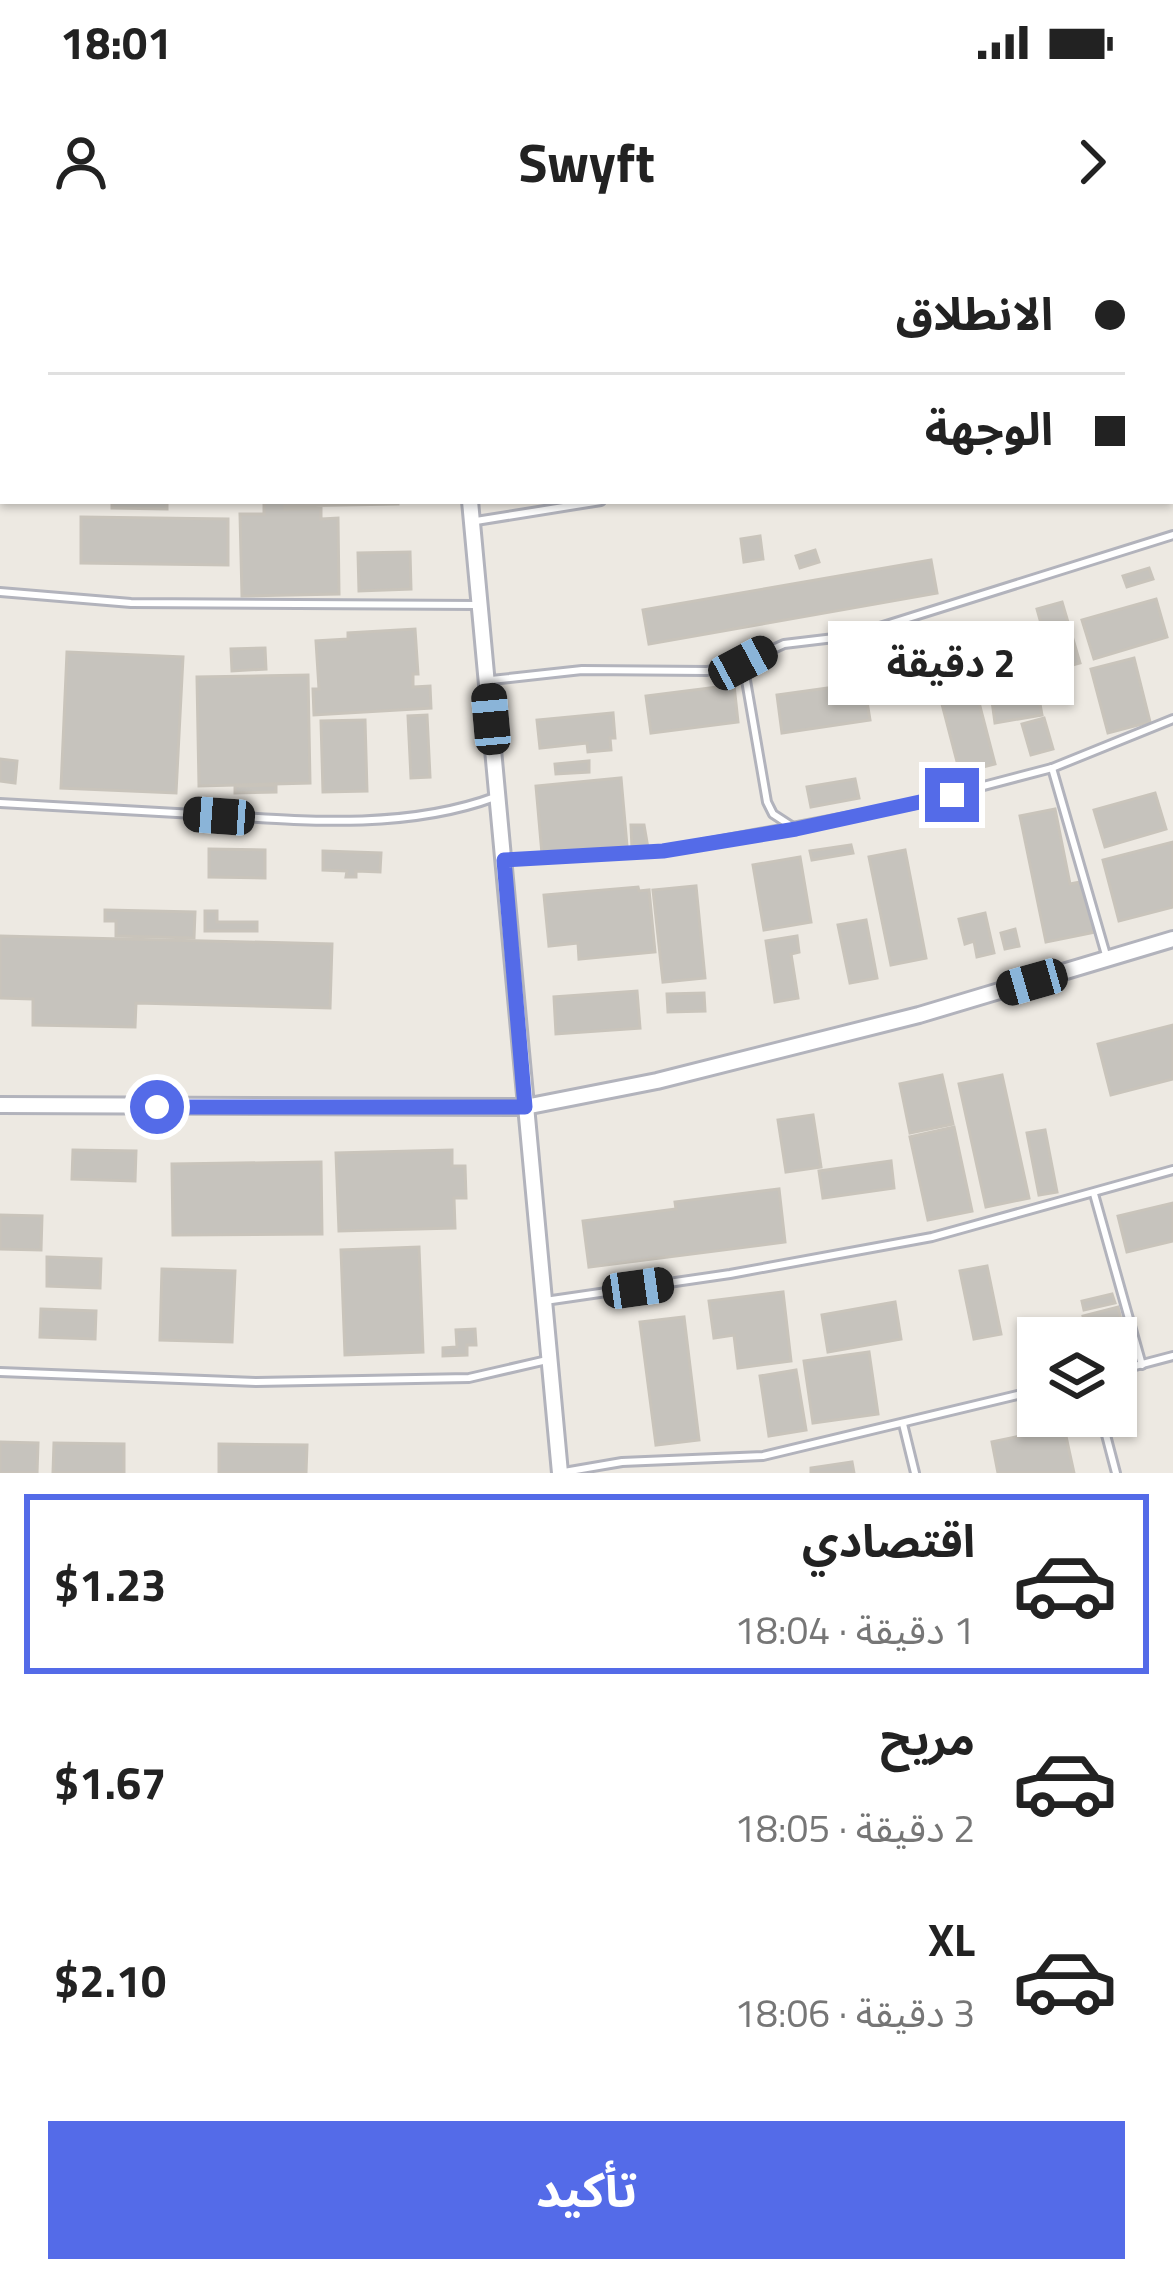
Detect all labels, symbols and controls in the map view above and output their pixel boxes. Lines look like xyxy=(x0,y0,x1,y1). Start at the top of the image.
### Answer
text: 18:01 xyxy=(60,8,172,76)
text: Swyft xyxy=(518,121,655,203)
icon: person xyxy=(48,129,114,195)
icon: forward xyxy=(1059,129,1125,195)
text: الانطلاق xyxy=(896,279,1053,347)
text: الوجهة xyxy=(925,394,1053,462)
callout: 2 دقيقة xyxy=(829,621,1075,705)
car xyxy=(703,630,783,696)
text: 2 دقيقة xyxy=(887,633,1015,692)
car xyxy=(470,682,512,756)
route end xyxy=(925,768,979,822)
car xyxy=(182,796,256,836)
car xyxy=(992,955,1072,1009)
route start xyxy=(130,1080,184,1134)
car xyxy=(600,1265,676,1311)
map controls xyxy=(1017,1317,1137,1437)
button: layers xyxy=(1017,1317,1137,1437)
text: اقتصادي xyxy=(802,1506,975,1574)
icon: car xyxy=(1011,1530,1119,1638)
text: $1.23 xyxy=(54,1550,166,1618)
text: 1 دقيقة · 18:04 xyxy=(734,1600,975,1659)
text: مريح xyxy=(880,1704,975,1772)
icon: car xyxy=(1011,1728,1119,1836)
text: $1.67 xyxy=(54,1748,166,1816)
text: 2 دقيقة · 18:05 xyxy=(734,1798,975,1857)
text: XL xyxy=(928,1905,975,1973)
icon: car xyxy=(1011,1926,1119,2034)
text: $2.10 xyxy=(54,1946,166,2014)
text: 3 دقيقة · 18:06 xyxy=(734,1983,975,2042)
button: تأكيد xyxy=(48,2121,1125,2259)

